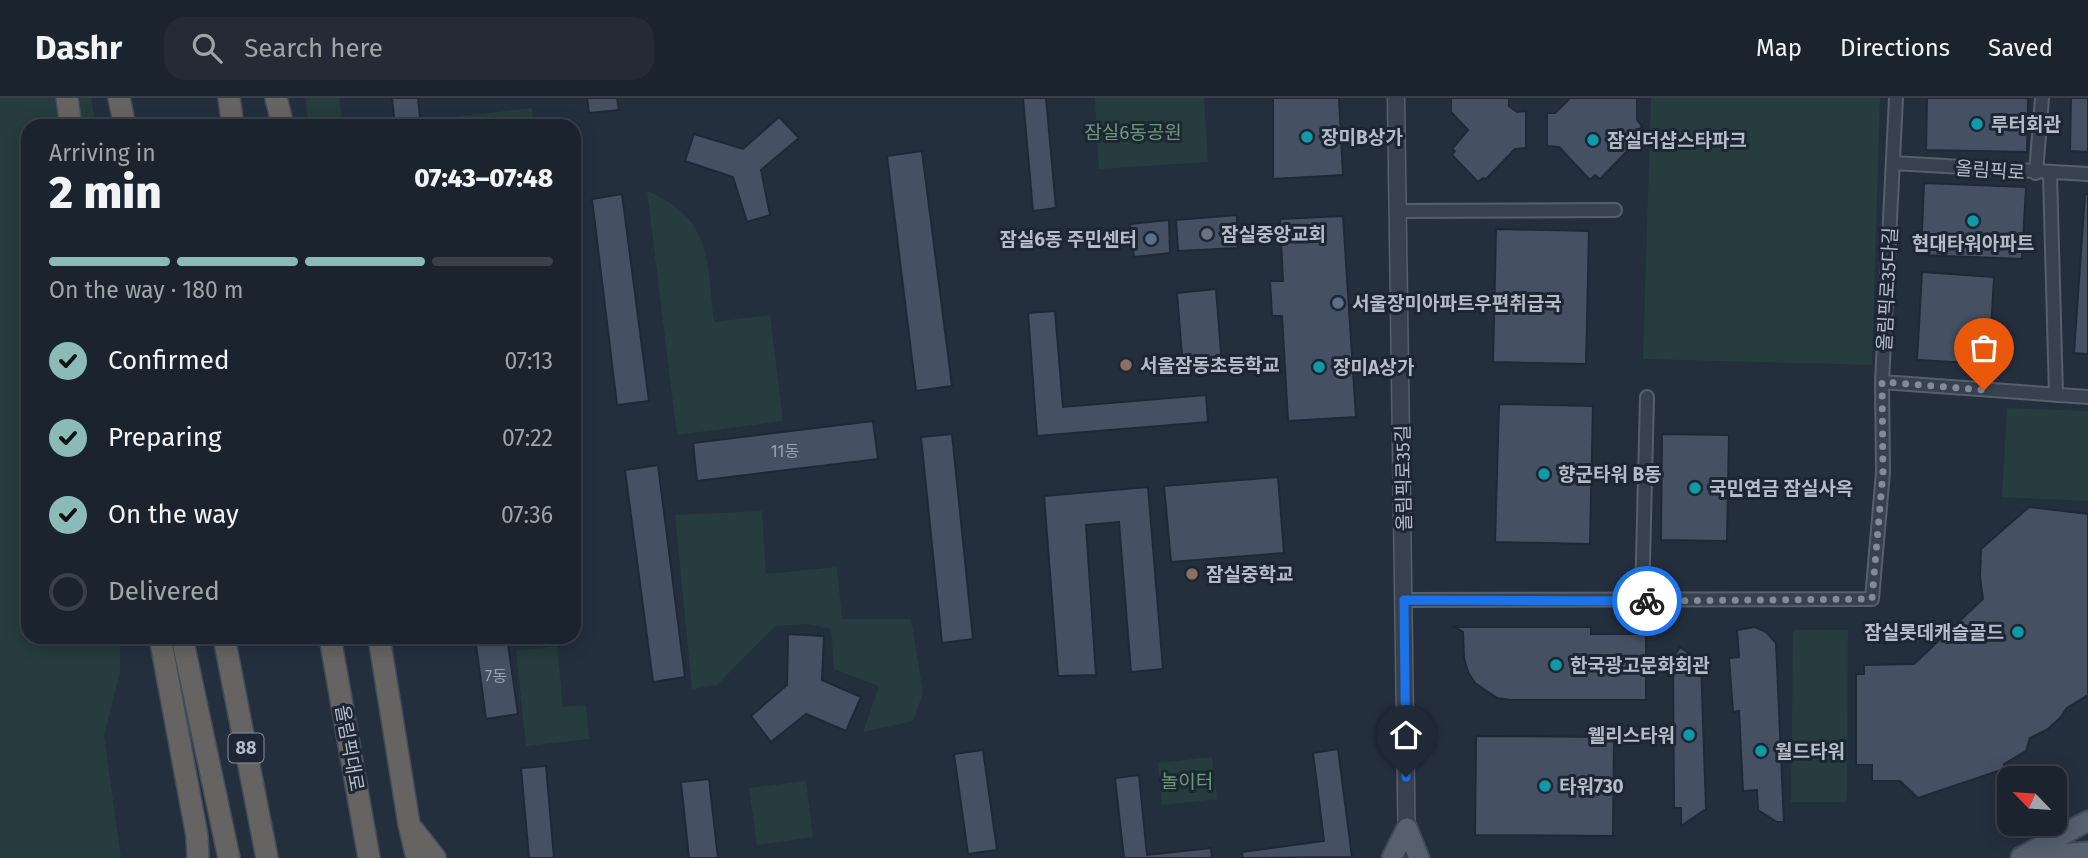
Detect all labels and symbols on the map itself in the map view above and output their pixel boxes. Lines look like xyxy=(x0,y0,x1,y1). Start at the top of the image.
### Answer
place label: 루터회관 xyxy=(1991,113,2061,136)
marker: 루터회관 xyxy=(1969,116,1985,132)
park label: 잠실6동공원 xyxy=(1084,121,1182,144)
place label: 장미B상가 xyxy=(1321,126,1403,149)
marker: 장미B상가 xyxy=(1299,129,1315,145)
place label: 잠실더샵스타파크 xyxy=(1607,129,1747,152)
marker: 잠실더샵스타파크 xyxy=(1585,132,1601,148)
street label: 올림픽로 xyxy=(1954,157,2026,184)
marker: 현대타워아파트 xyxy=(1965,213,1981,229)
place label: 잠실중앙교회 xyxy=(1221,223,1326,246)
marker: 잠실중앙교회 xyxy=(1199,226,1215,242)
street label: 올림픽로35다길 xyxy=(1873,227,1902,351)
place label: 잠실6동 주민센터 xyxy=(999,228,1137,251)
marker: 잠실6동 주민센터 xyxy=(1143,231,1159,247)
place label: 현대타워아파트 xyxy=(1912,232,2034,255)
place label: 서울장미아파트우편취급국 xyxy=(1352,292,1562,315)
marker: 서울장미아파트우편취급국 xyxy=(1330,295,1346,311)
pin xyxy=(1954,318,2014,390)
place label: 서울잠동초등학교 xyxy=(1140,354,1280,377)
place label: 장미A상가 xyxy=(1333,356,1415,379)
marker: 서울잠동초등학교 xyxy=(1118,357,1134,373)
marker: 장미A상가 xyxy=(1311,359,1327,375)
street label: 올림픽로35길 xyxy=(1391,425,1416,531)
house number: 11동 xyxy=(771,442,799,461)
place label: 향군타워 B동 xyxy=(1558,463,1662,486)
marker: 향군타워 B동 xyxy=(1536,466,1552,482)
place label: 국민연금 잠실사옥 xyxy=(1709,477,1853,500)
marker: 국민연금 잠실사옥 xyxy=(1687,480,1703,496)
place label: 잠실중학교 xyxy=(1206,563,1293,586)
marker: 잠실중학교 xyxy=(1184,566,1200,582)
courier xyxy=(1612,566,1682,636)
place label: 잠실롯데캐슬골드 xyxy=(1864,621,2004,644)
marker: 잠실롯데캐슬골드 xyxy=(2010,624,2026,640)
place label: 한국광고문화회관 xyxy=(1570,654,1710,677)
marker: 한국광고문화회관 xyxy=(1548,657,1564,673)
house number: 7동 xyxy=(485,667,507,686)
street label: 올림픽대로 xyxy=(331,703,368,793)
pin xyxy=(1376,705,1436,777)
place label: 웰리스타워 xyxy=(1588,724,1675,747)
marker: 웰리스타워 xyxy=(1681,727,1697,743)
road number: 88 xyxy=(229,734,264,762)
place label: 월드타워 xyxy=(1775,740,1845,763)
marker: 월드타워 xyxy=(1753,743,1769,759)
north arrow xyxy=(1997,766,2067,836)
park label: 놀이터 xyxy=(1161,770,1213,793)
place label: 타워730 xyxy=(1559,775,1624,798)
marker: 타워730 xyxy=(1537,778,1553,794)

